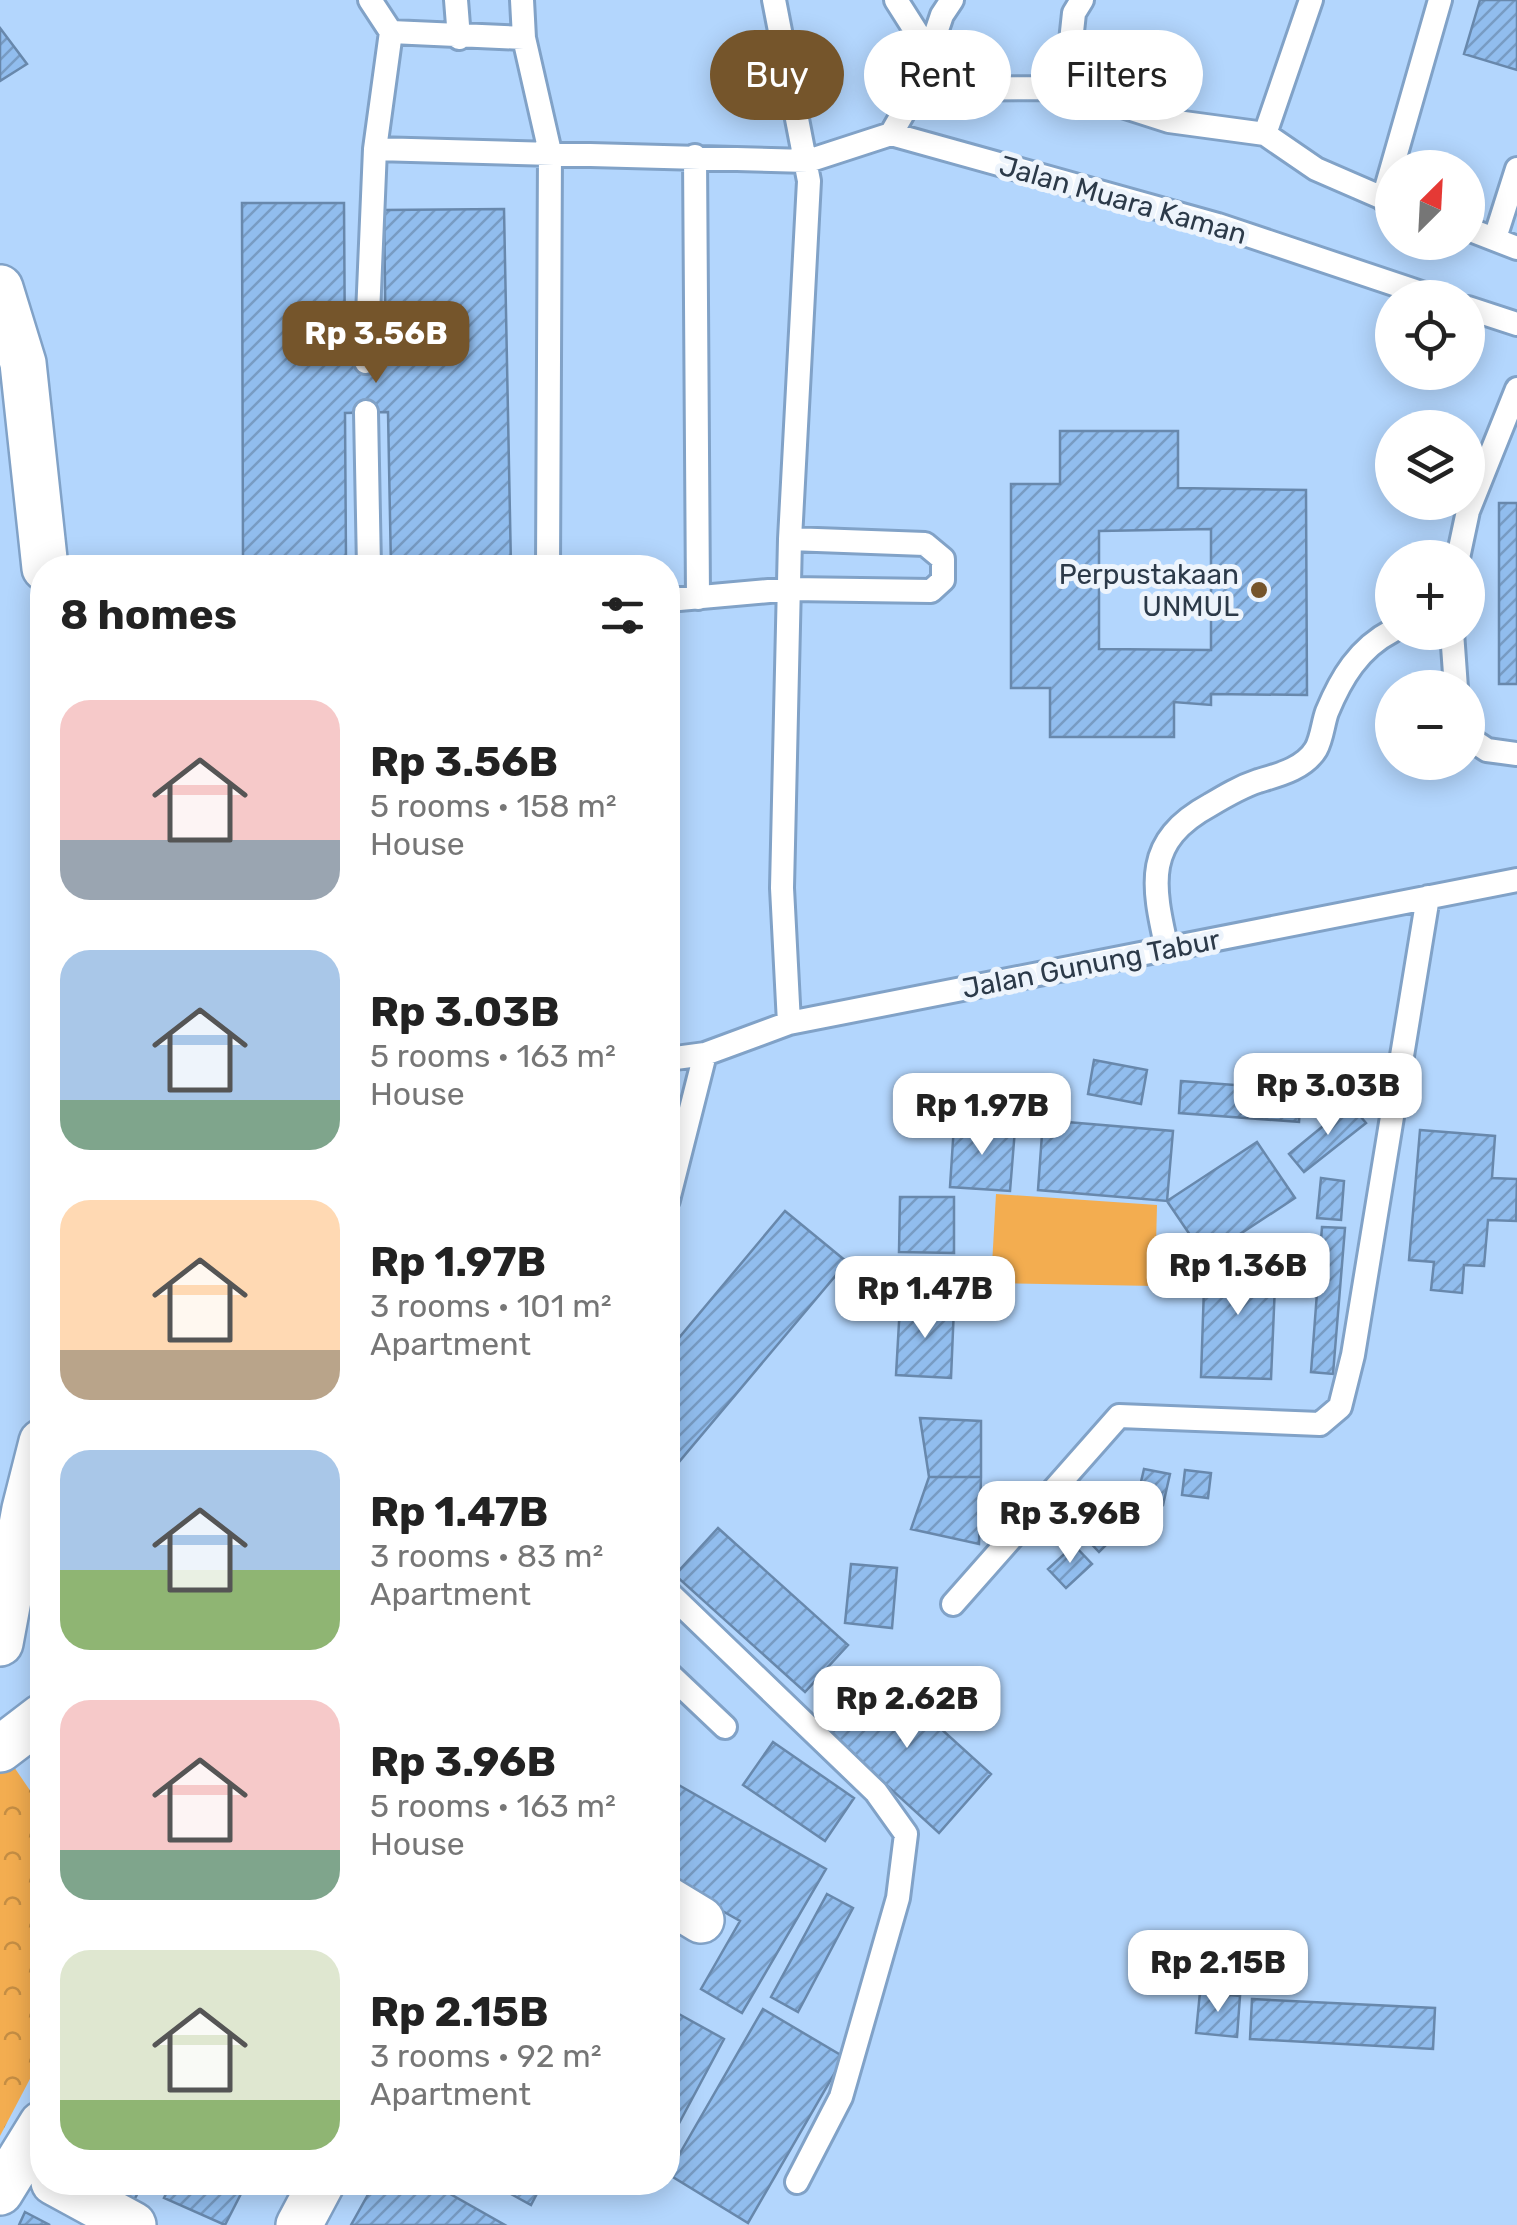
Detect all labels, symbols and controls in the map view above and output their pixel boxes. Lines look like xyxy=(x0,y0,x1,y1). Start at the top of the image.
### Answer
chip: Buy xyxy=(710,30,844,120)
chip: Rent xyxy=(864,30,1011,120)
chip: Filters xyxy=(1031,30,1203,120)
street label: Jalan Muara Kaman xyxy=(995,149,1251,251)
north arrow xyxy=(1375,150,1485,260)
map controls xyxy=(1375,150,1485,780)
button: locate xyxy=(1375,280,1485,390)
pin: Rp 3.56B xyxy=(273,301,479,386)
text: Rp 3.56B xyxy=(304,314,448,352)
button: layers xyxy=(1375,410,1485,520)
button: + xyxy=(1375,540,1485,650)
place label: Perpustakaan UNMUL xyxy=(1059,558,1239,623)
marker: Perpustakaan UNMUL xyxy=(1248,579,1270,601)
icon: filters xyxy=(595,588,650,643)
text: 8 homes xyxy=(60,590,237,640)
button: − xyxy=(1375,670,1485,780)
text: Rp 3.56B xyxy=(370,737,558,787)
icon: home xyxy=(140,740,260,860)
text: 5 rooms · 158 m² xyxy=(370,787,617,825)
text: House xyxy=(370,825,465,863)
street label: Jalan Gunung Tabur xyxy=(959,923,1223,1005)
text: Rp 3.03B xyxy=(370,987,560,1037)
icon: home xyxy=(140,990,260,1110)
text: 5 rooms · 163 m² xyxy=(370,1037,616,1075)
pin: Rp 3.03B xyxy=(1225,1053,1431,1138)
text: Rp 3.03B xyxy=(1256,1066,1400,1104)
pin: Rp 1.97B xyxy=(879,1073,1085,1158)
text: House xyxy=(370,1075,465,1113)
text: Rp 1.97B xyxy=(915,1086,1049,1124)
pin: Rp 1.36B xyxy=(1135,1233,1341,1318)
text: Rp 1.97B xyxy=(370,1237,546,1287)
icon: home xyxy=(140,1240,260,1360)
text: Rp 1.36B xyxy=(1169,1246,1307,1284)
pin: Rp 1.47B xyxy=(822,1256,1028,1341)
text: Rp 1.47B xyxy=(857,1269,993,1307)
text: 3 rooms · 101 m² xyxy=(370,1287,612,1325)
text: Apartment xyxy=(370,1325,531,1363)
pin: Rp 3.96B xyxy=(967,1481,1173,1566)
text: Rp 1.47B xyxy=(370,1487,548,1537)
icon: home xyxy=(140,1490,260,1610)
text: Rp 3.96B xyxy=(999,1494,1141,1532)
text: 3 rooms · 83 m² xyxy=(370,1537,603,1575)
text: Apartment xyxy=(370,1575,531,1613)
pin: Rp 2.62B xyxy=(804,1666,1010,1751)
text: Rp 2.62B xyxy=(835,1679,979,1717)
text: Rp 3.96B xyxy=(370,1737,556,1787)
icon: home xyxy=(140,1740,260,1860)
text: 5 rooms · 163 m² xyxy=(370,1787,616,1825)
text: House xyxy=(370,1825,465,1863)
pin: Rp 2.15B xyxy=(1115,1930,1321,2015)
text: Rp 2.15B xyxy=(1150,1943,1286,1981)
text: Rp 2.15B xyxy=(370,1987,549,2037)
icon: home xyxy=(140,1990,260,2110)
text: 3 rooms · 92 m² xyxy=(370,2037,602,2075)
text: Apartment xyxy=(370,2075,531,2113)

